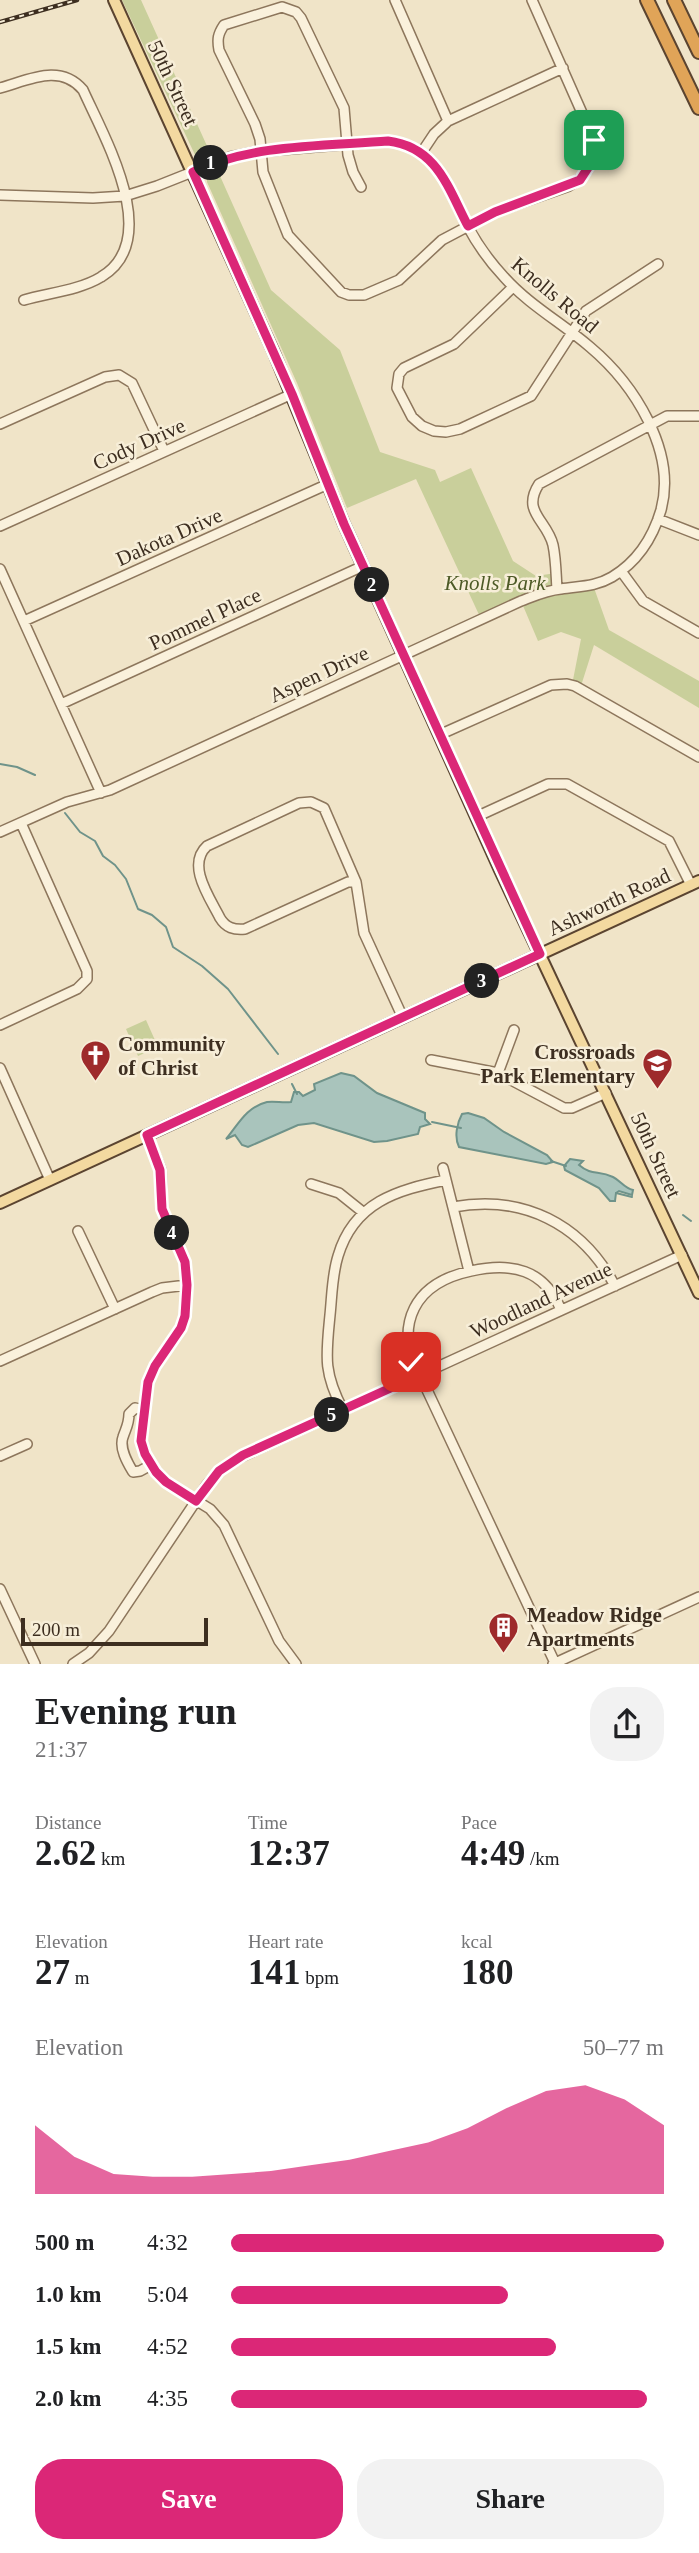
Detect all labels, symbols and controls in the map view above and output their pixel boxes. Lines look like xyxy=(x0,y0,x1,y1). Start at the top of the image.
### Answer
street label: 50th Street xyxy=(143,36,203,130)
pin xyxy=(564,110,624,170)
icon: arrive xyxy=(575,121,613,159)
pin: 1 xyxy=(194,146,228,180)
text: 1 xyxy=(206,152,215,173)
street label: Knolls Road xyxy=(507,252,604,338)
street label: Cody Drive xyxy=(89,413,189,475)
street label: Dakota Drive xyxy=(112,503,226,571)
pin: 2 xyxy=(354,568,390,602)
park label: Knolls Park xyxy=(444,571,546,595)
text: 2 xyxy=(367,574,376,595)
street label: Pommel Place xyxy=(145,583,265,655)
street label: Aspen Drive xyxy=(266,641,372,707)
street label: Ashworth Road xyxy=(544,863,675,941)
pin: 3 xyxy=(464,964,500,998)
text: 3 xyxy=(477,970,486,991)
place label: Community of Christ xyxy=(118,1032,226,1080)
church icon: Community of Christ xyxy=(78,1039,112,1083)
place label: Crossroads Park Elementary xyxy=(480,1040,636,1088)
school or university icon: Crossroads Park Elementary xyxy=(641,1047,675,1091)
street label: 50th Street xyxy=(626,1108,686,1202)
pin: 4 xyxy=(154,1216,190,1250)
text: 4 xyxy=(167,1222,176,1243)
street label: Woodland Avenue xyxy=(466,1257,616,1343)
pin xyxy=(381,1332,441,1392)
icon: check xyxy=(392,1343,430,1381)
pin: 5 xyxy=(314,1398,350,1432)
text: 5 xyxy=(327,1404,336,1425)
place label: Meadow Ridge Apartments xyxy=(527,1603,662,1651)
building icon: Meadow Ridge Apartments xyxy=(487,1610,521,1654)
scale bar xyxy=(21,1615,208,1647)
text: 200 m xyxy=(32,1619,80,1640)
button: share xyxy=(590,1687,664,1761)
text: Evening run xyxy=(35,1690,237,1732)
text: 21:37 xyxy=(35,1737,87,1762)
text: Distance xyxy=(35,1812,101,1833)
text: Time xyxy=(248,1812,287,1833)
text: Pace xyxy=(461,1812,497,1833)
text: 2.62 xyxy=(35,1834,96,1873)
text: 12:37 xyxy=(248,1834,330,1873)
text: 4:49 xyxy=(461,1834,525,1873)
text: km xyxy=(96,1848,125,1869)
text: /km xyxy=(525,1848,559,1869)
text: Elevation xyxy=(35,1931,108,1952)
text: Heart rate xyxy=(248,1931,323,1952)
text: kcal xyxy=(461,1931,493,1952)
text: 27 xyxy=(35,1953,70,1992)
text: 141 xyxy=(248,1953,301,1992)
text: 180 xyxy=(461,1953,514,1992)
text: m xyxy=(70,1967,90,1988)
text: bpm xyxy=(301,1967,339,1988)
text: Elevation xyxy=(35,2035,123,2060)
text: 50–77 m xyxy=(583,2035,664,2060)
text: 500 m xyxy=(35,2230,94,2255)
text: 4:32 xyxy=(147,2230,188,2255)
text: 1.0 km xyxy=(35,2282,101,2307)
text: 5:04 xyxy=(147,2282,188,2307)
text: 1.5 km xyxy=(35,2334,101,2359)
text: 4:52 xyxy=(147,2334,188,2359)
text: 2.0 km xyxy=(35,2386,101,2411)
text: 4:35 xyxy=(147,2386,188,2411)
button: Save xyxy=(35,2459,343,2539)
button: Share xyxy=(357,2459,664,2539)

